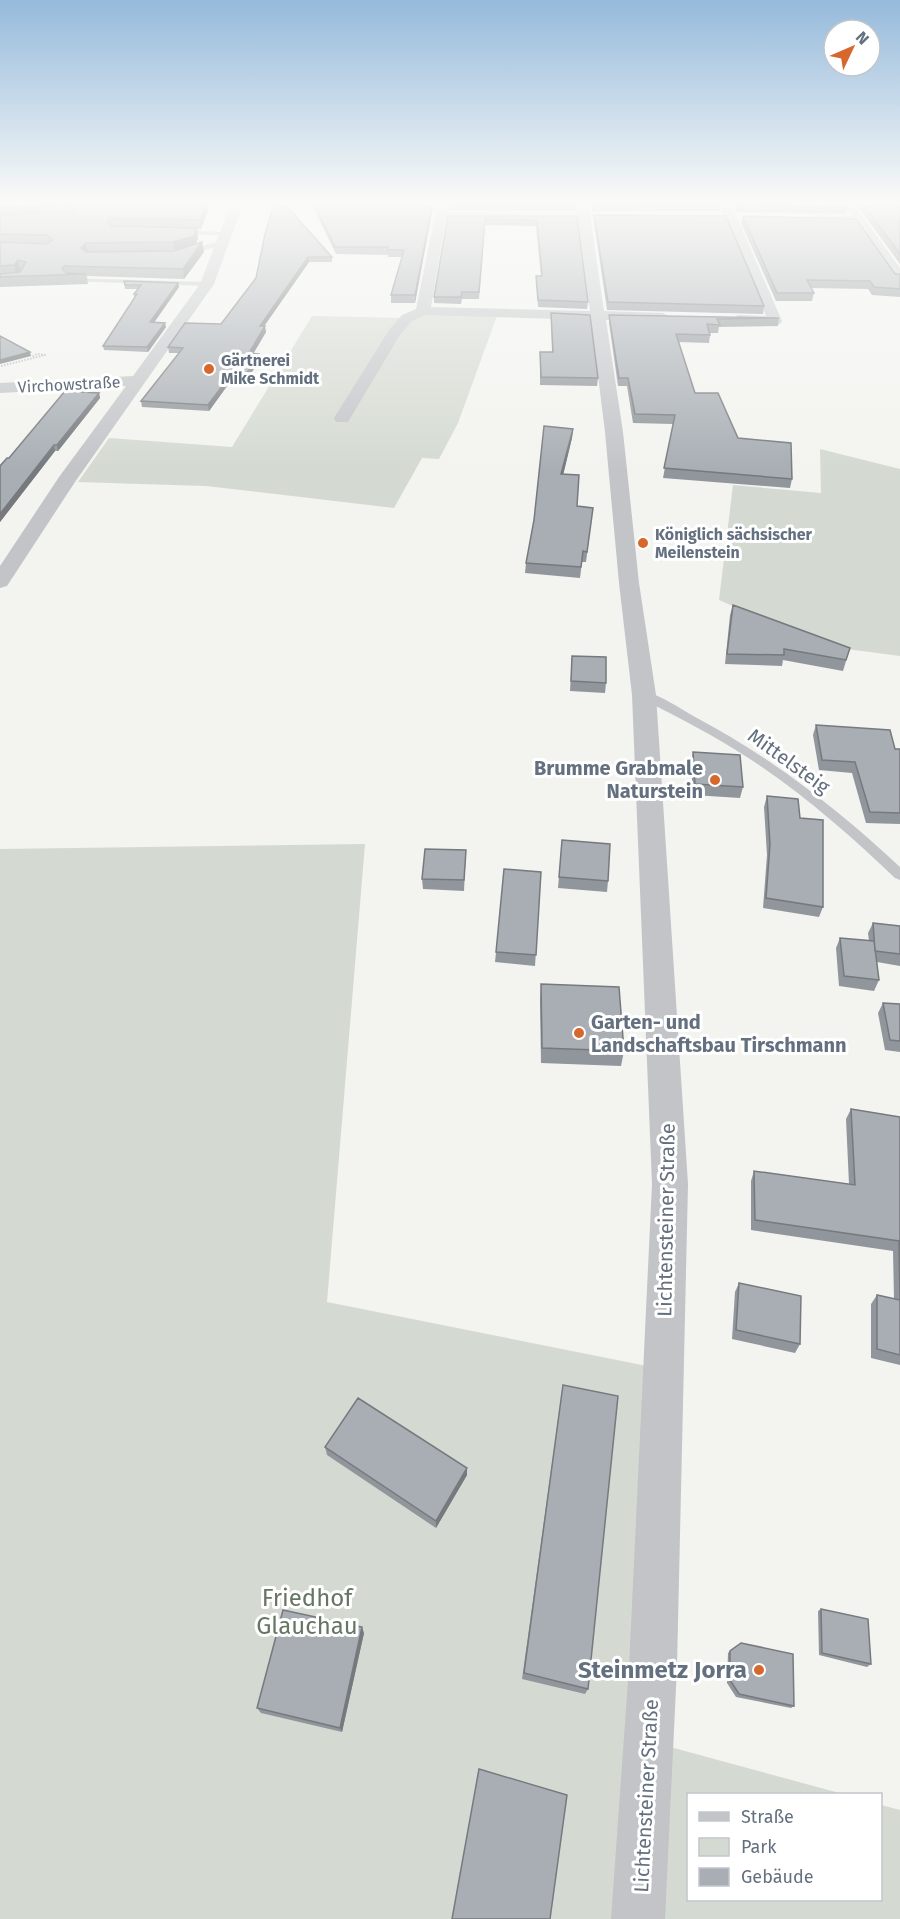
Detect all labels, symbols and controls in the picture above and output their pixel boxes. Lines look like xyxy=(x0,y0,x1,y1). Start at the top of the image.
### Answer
north arrow xyxy=(822,18,882,78)
text: N xyxy=(852,28,873,48)
place label: Gärtnerei Mike Schmidt xyxy=(221,351,320,388)
marker: Gärtnerei Mike Schmidt xyxy=(202,362,216,376)
street label: Virchowstraße xyxy=(17,372,121,397)
place label: Königlich sächsischer Meilenstein xyxy=(655,525,813,562)
marker: Königlich sächsischer Meilenstein xyxy=(636,536,650,550)
street label: Mittelsteig xyxy=(743,723,835,799)
place label: Brumme Grabmale Naturstein xyxy=(534,756,703,803)
marker: Brumme Grabmale Naturstein xyxy=(708,773,722,787)
place label: Garten- und Landschaftsbau Tirschmann xyxy=(591,1010,847,1057)
marker: Garten- und Landschaftsbau Tirschmann xyxy=(572,1026,586,1040)
street label: Lichtensteiner Straße xyxy=(652,1123,680,1317)
park label: Friedhof Glauchau xyxy=(256,1584,358,1640)
place label: Steinmetz Jorra xyxy=(578,1656,747,1684)
marker: Steinmetz Jorra xyxy=(752,1663,766,1677)
street label: Lichtensteiner Straße xyxy=(629,1699,663,1893)
legend xyxy=(687,1793,882,1901)
text: Straße xyxy=(741,1806,794,1828)
text: Park xyxy=(741,1836,777,1858)
text: Gebäude xyxy=(741,1866,814,1888)

